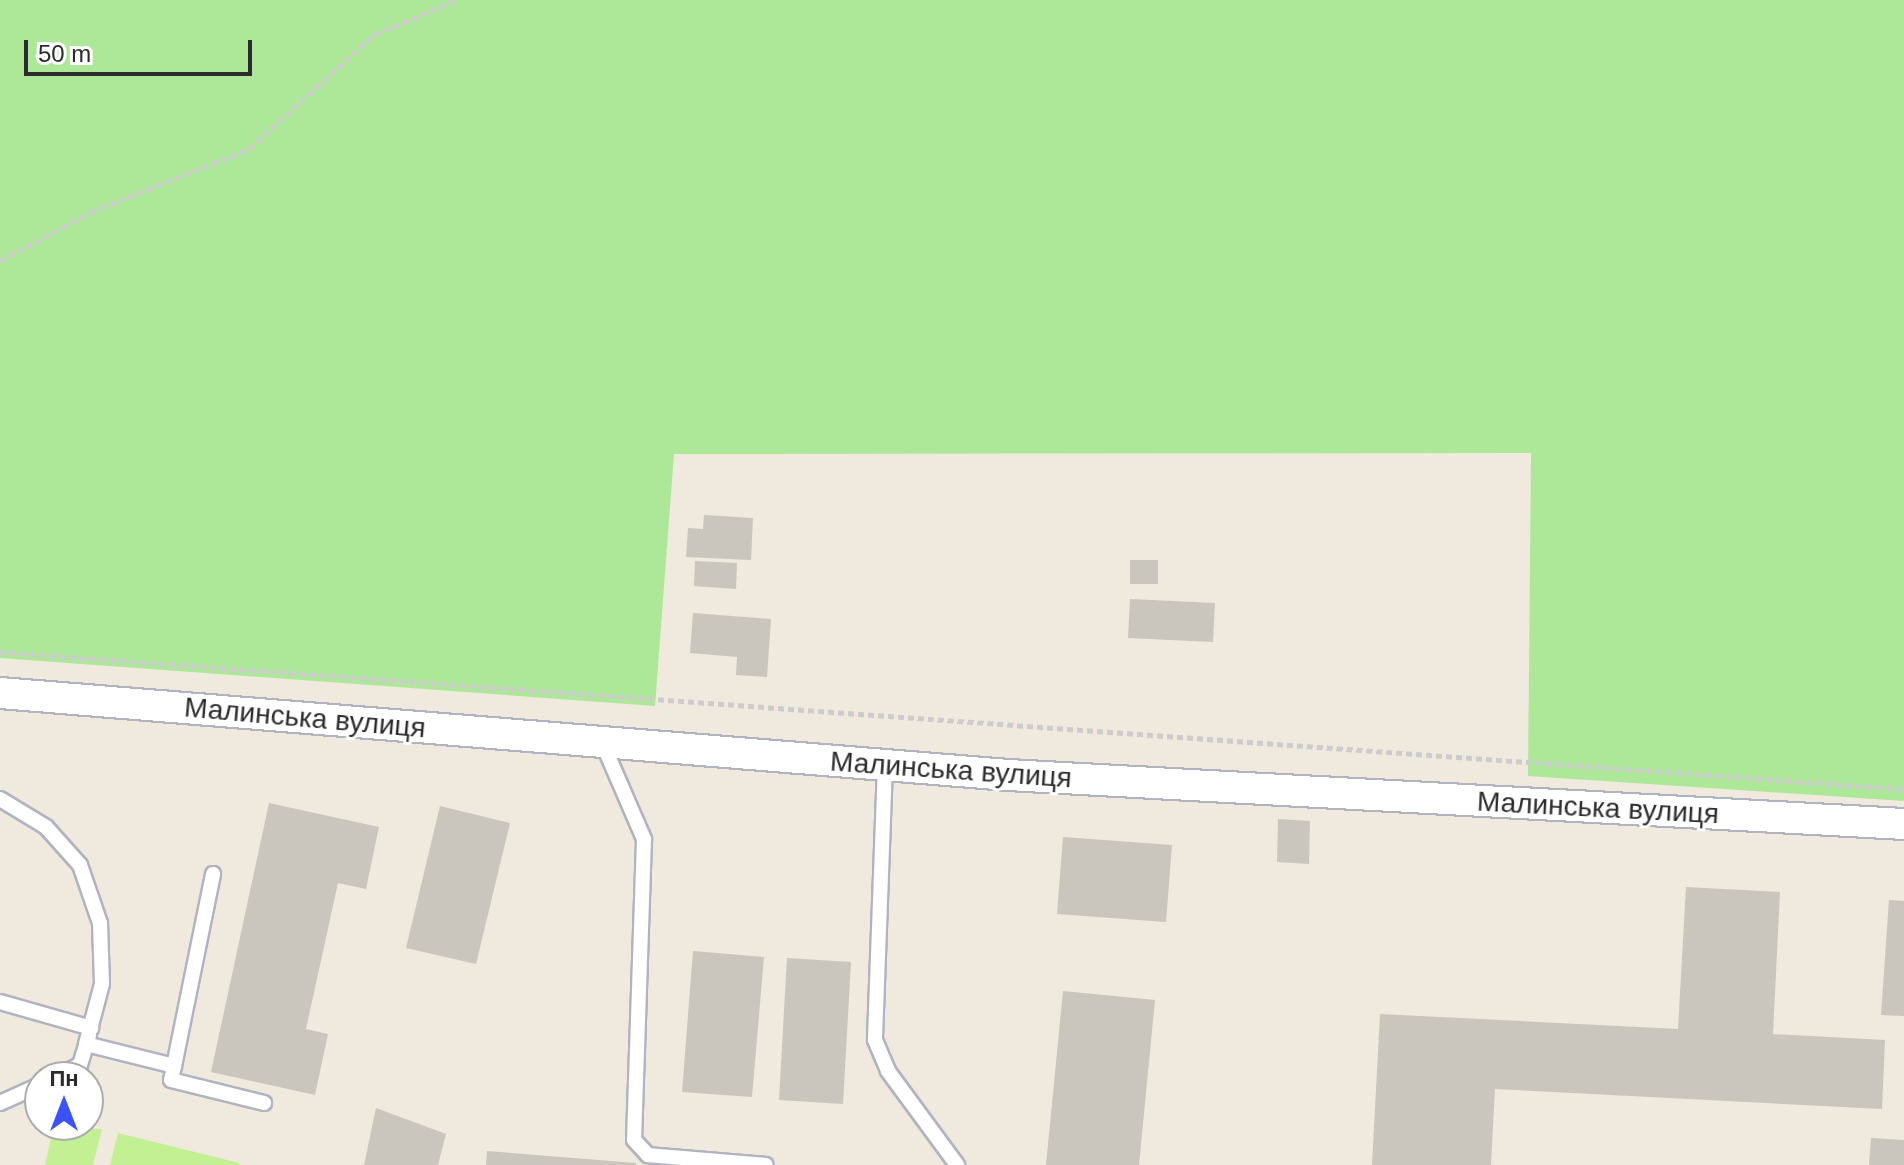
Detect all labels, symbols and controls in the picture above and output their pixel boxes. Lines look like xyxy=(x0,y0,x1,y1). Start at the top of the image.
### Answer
scale bar xyxy=(28,24,256,74)
text: 50 m xyxy=(38,40,91,67)
street label: Малинська вулиця xyxy=(183,691,427,745)
street label: Малинська вулиця xyxy=(829,745,1073,795)
street label: Малинська вулиця xyxy=(1476,785,1720,831)
north arrow xyxy=(24,1061,104,1141)
text: Пн xyxy=(49,1066,79,1091)

